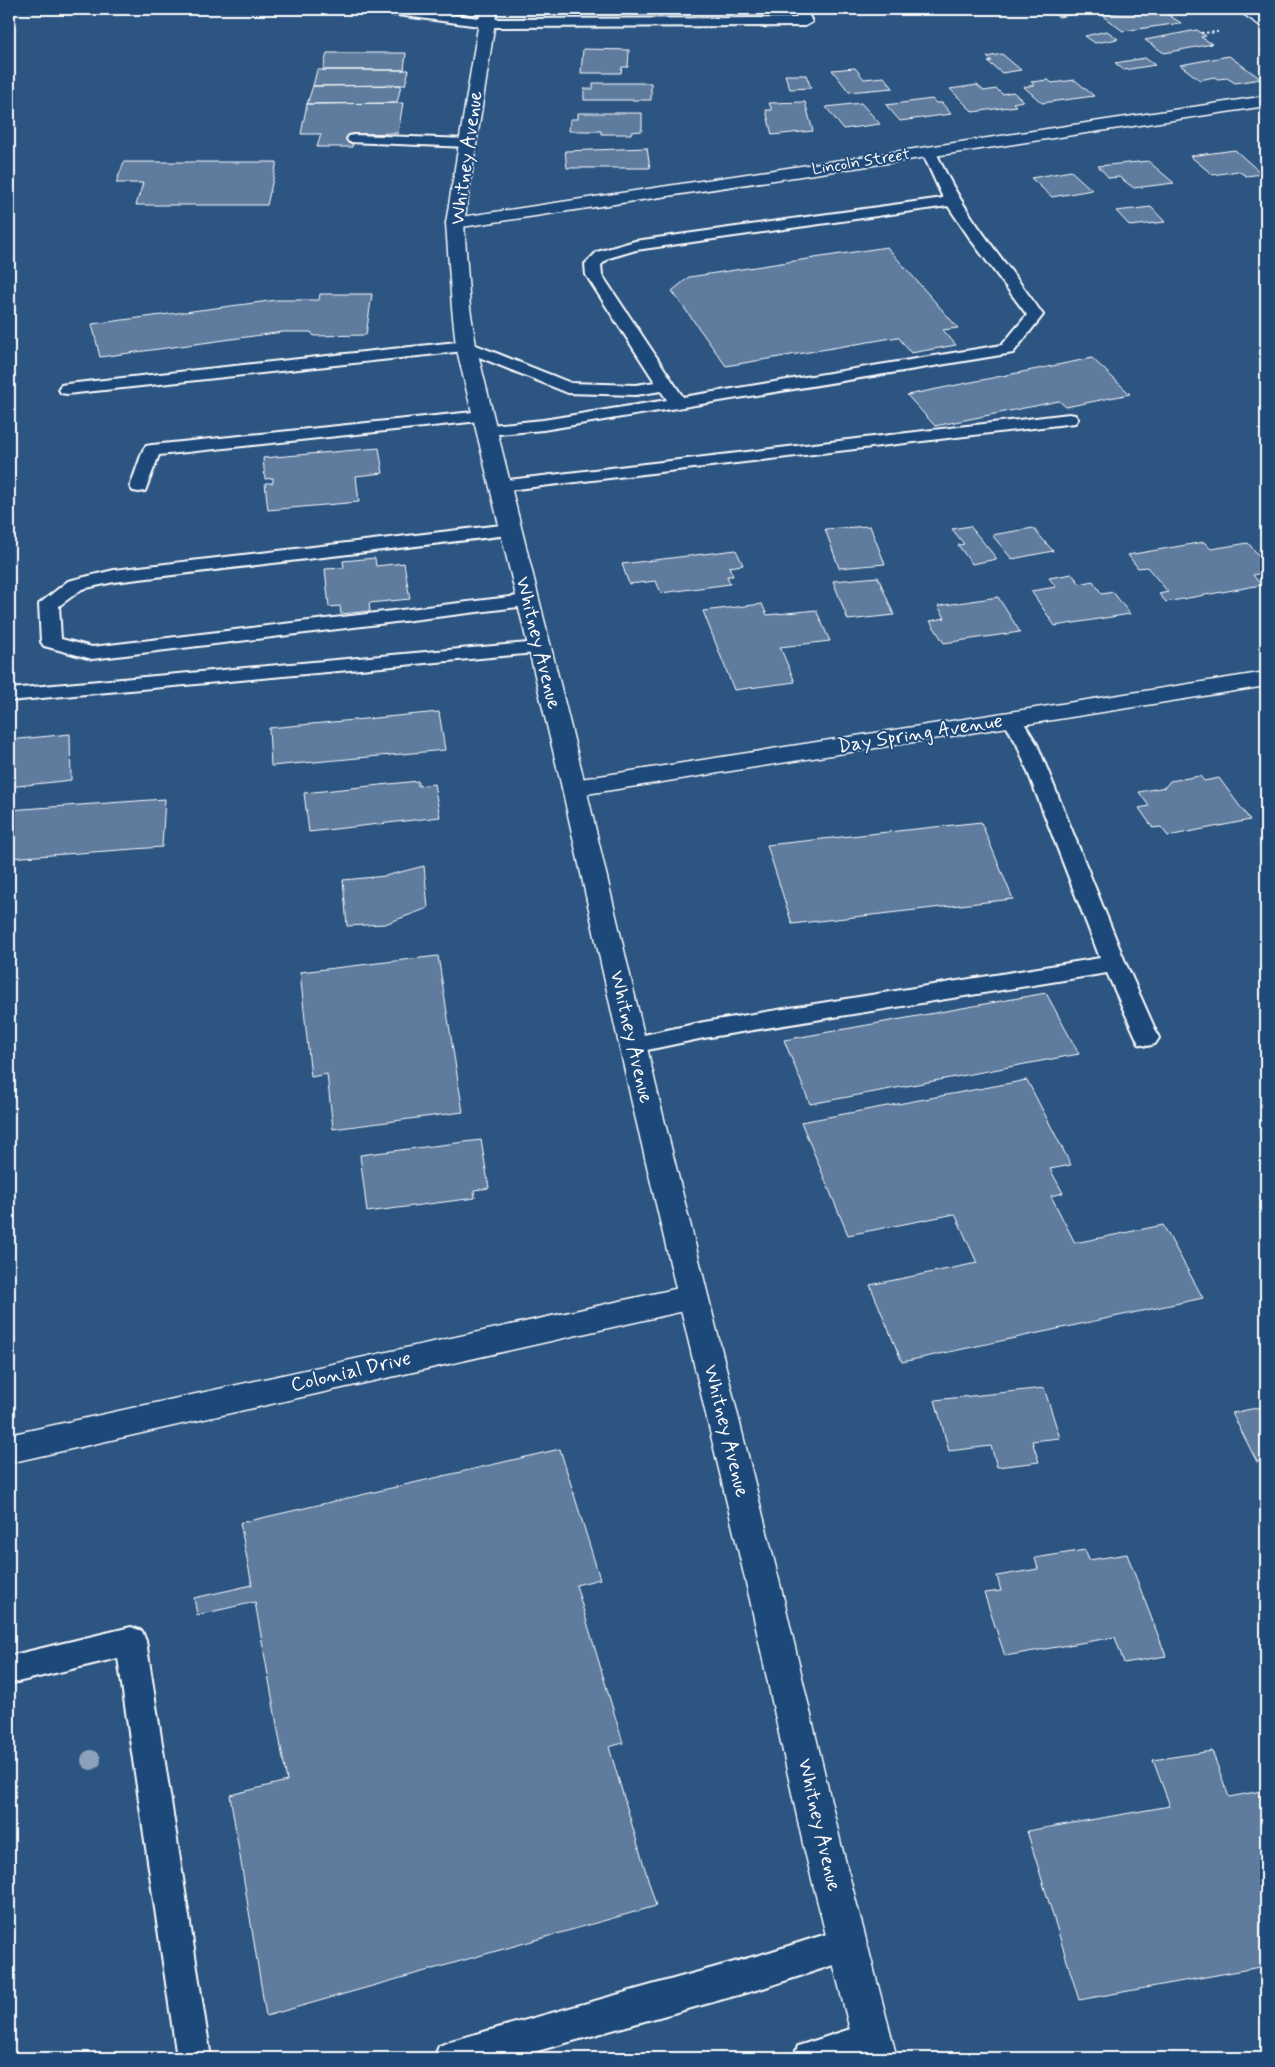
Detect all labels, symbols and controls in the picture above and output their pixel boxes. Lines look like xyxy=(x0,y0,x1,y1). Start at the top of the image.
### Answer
street label: Whitney Avenue xyxy=(444,89,490,227)
street label: Lincoln Street xyxy=(810,144,912,180)
street label: Whitney Avenue xyxy=(509,574,567,712)
street label: Day Spring Avenue xyxy=(835,708,1005,760)
street label: Whitney Avenue xyxy=(603,968,659,1106)
street label: Colonial Drive xyxy=(288,1345,414,1399)
street label: Whitney Avenue xyxy=(697,1362,755,1500)
street label: Whitney Avenue xyxy=(791,1756,847,1894)

